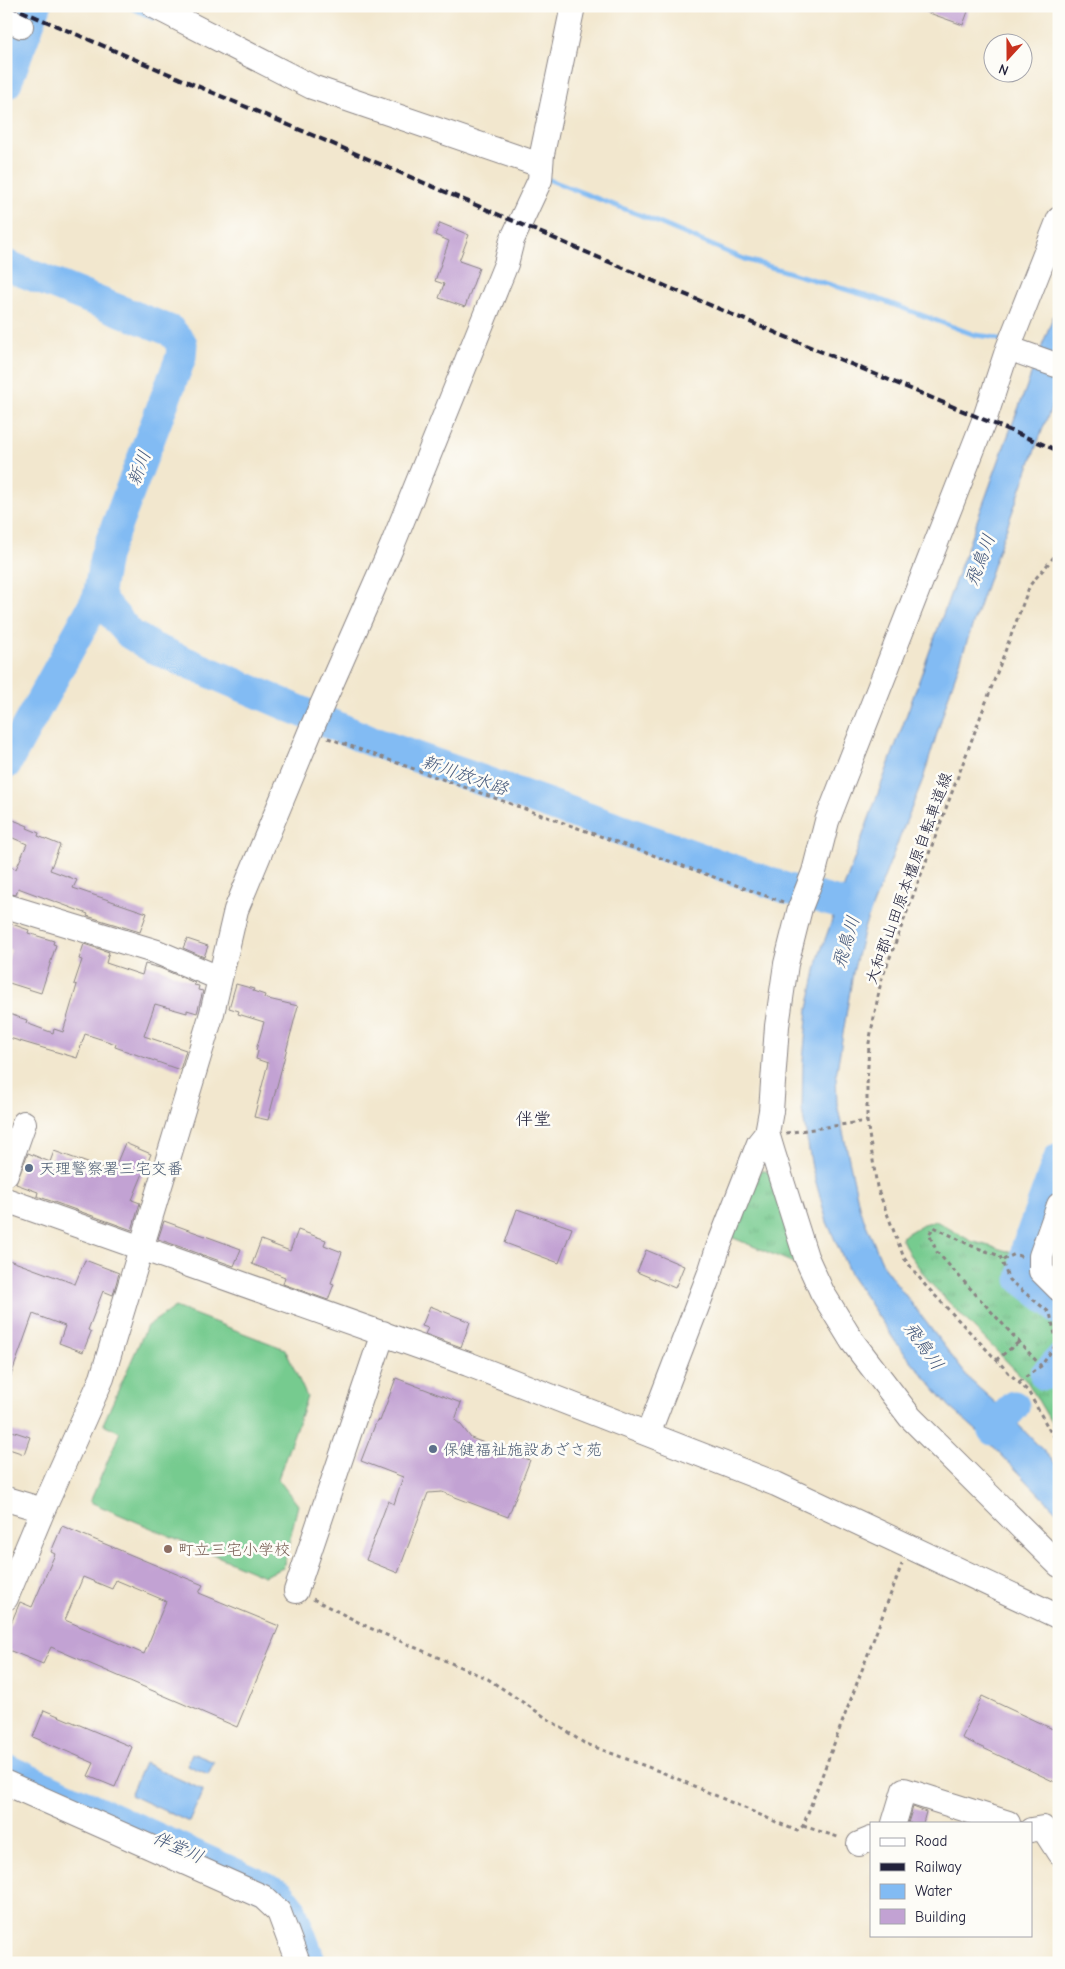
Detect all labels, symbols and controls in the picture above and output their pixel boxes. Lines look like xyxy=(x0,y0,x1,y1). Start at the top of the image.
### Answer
north arrow xyxy=(982,32,1032,82)
text: N xyxy=(996,60,1011,79)
water label: 新川 xyxy=(123,448,156,489)
water label: 飛鳥川 xyxy=(961,531,1000,589)
water label: 新川放水路 xyxy=(419,751,512,800)
street label: 大和郡山田原本橿原自転車道線 xyxy=(862,770,956,987)
water label: 飛鳥川 xyxy=(829,913,864,971)
district label: 伴堂 xyxy=(515,1109,551,1130)
place label: 天理警察署三宅交番 xyxy=(39,1160,183,1178)
marker: 天理警察署三宅交番 xyxy=(23,1162,35,1174)
water label: 飛鳥川 xyxy=(900,1318,948,1374)
place label: 保健福祉施設あざさ苑 xyxy=(443,1441,602,1459)
marker: 保健福祉施設あざさ苑 xyxy=(427,1443,439,1455)
place label: 町立三宅小学校 xyxy=(178,1541,290,1559)
marker: 町立三宅小学校 xyxy=(162,1543,174,1555)
legend xyxy=(870,1822,1032,1936)
water label: 伴堂川 xyxy=(149,1827,207,1868)
text: Road xyxy=(915,1832,947,1850)
text: Railway xyxy=(915,1858,962,1876)
text: Water xyxy=(915,1882,952,1900)
text: Building xyxy=(915,1908,966,1926)

